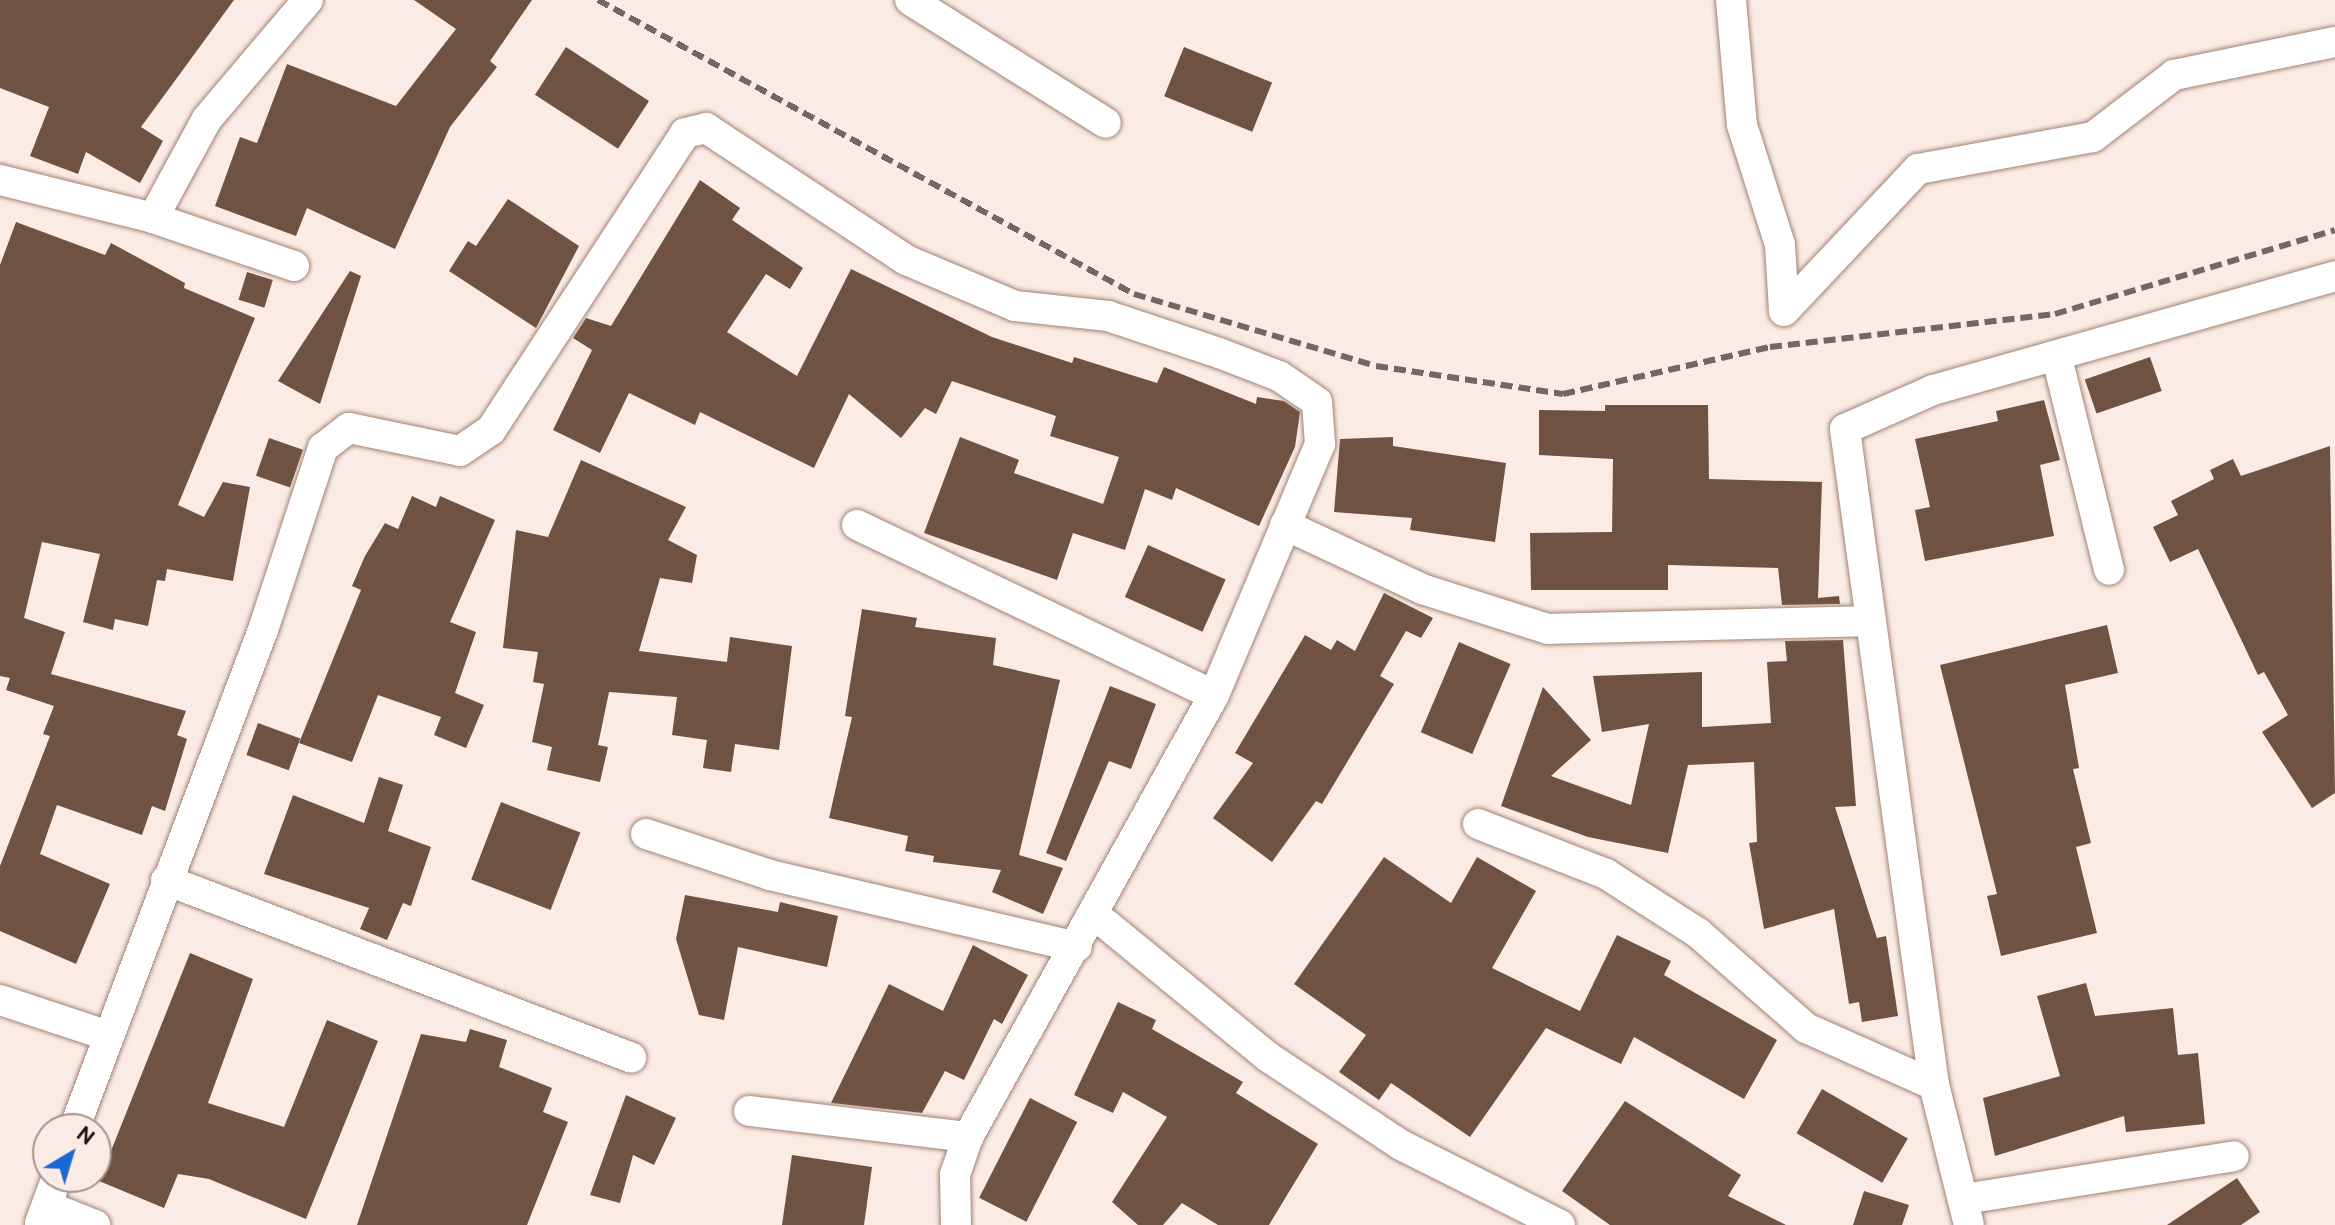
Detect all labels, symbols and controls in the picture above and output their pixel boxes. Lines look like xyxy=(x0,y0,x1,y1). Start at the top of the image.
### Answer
north arrow xyxy=(32,1113,112,1193)
text: N xyxy=(71,1120,100,1151)

